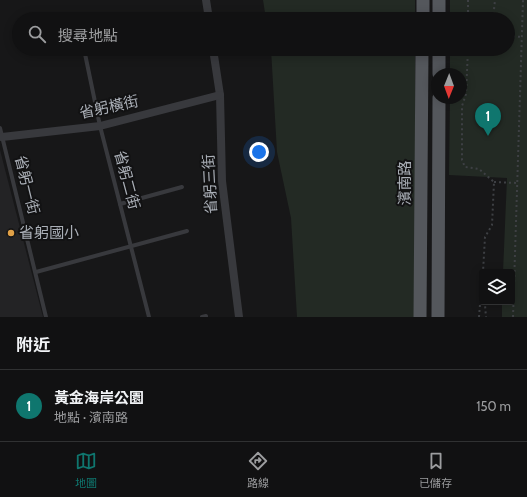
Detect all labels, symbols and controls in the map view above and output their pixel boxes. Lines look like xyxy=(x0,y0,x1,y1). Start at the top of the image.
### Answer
search box xyxy=(12,12,515,56)
icon: search xyxy=(26,23,48,45)
text: 搜尋地點 xyxy=(58,27,118,45)
north arrow xyxy=(431,68,467,104)
street label: 省躬橫街 xyxy=(78,92,140,122)
pin: 1 xyxy=(475,103,501,136)
your location xyxy=(249,142,269,162)
street label: 省躬二街 xyxy=(111,149,143,211)
street label: 省躬一街 xyxy=(11,154,43,216)
street label: 省躬三街 xyxy=(199,154,221,214)
street label: 濱南路 xyxy=(396,160,414,206)
place label: 省躬國小 xyxy=(19,224,79,242)
marker: 省躬國小 xyxy=(6,228,16,238)
map controls xyxy=(479,269,515,305)
button: layers xyxy=(479,269,515,305)
text: 附近 xyxy=(16,335,50,355)
text: 黃金海岸公園 xyxy=(54,389,144,407)
text: 1 xyxy=(27,398,31,414)
text: 150 m xyxy=(476,398,511,414)
text: 地點 · 濱南路 xyxy=(54,409,128,425)
tab: 地圖 xyxy=(75,450,97,490)
tab: 路線 xyxy=(247,450,269,490)
tab: 已儲存 xyxy=(419,450,452,490)

